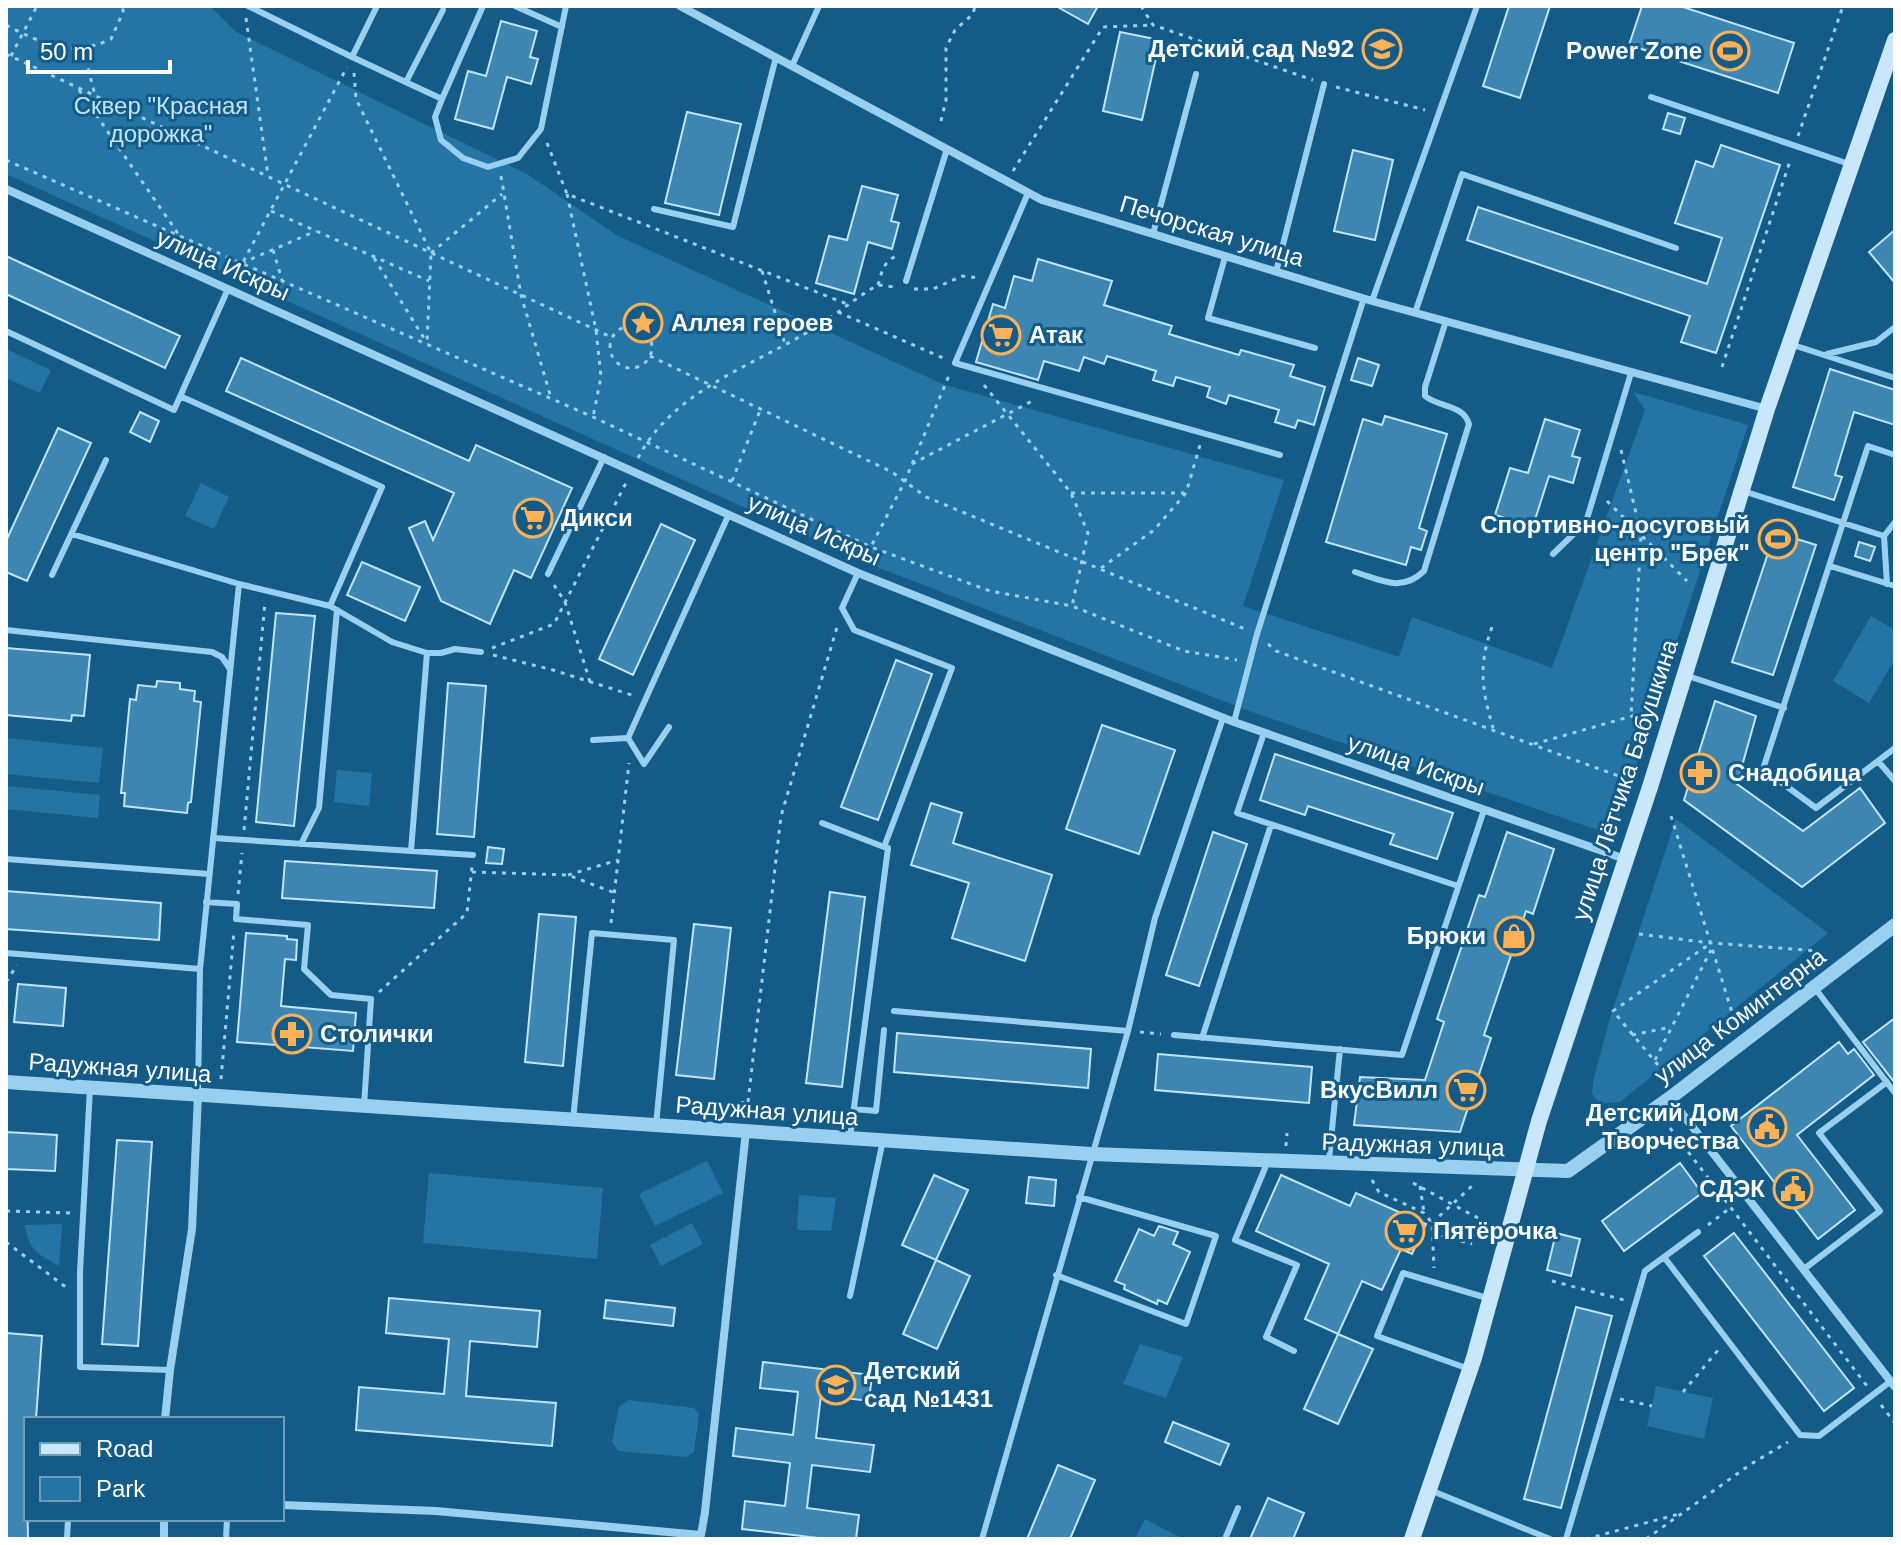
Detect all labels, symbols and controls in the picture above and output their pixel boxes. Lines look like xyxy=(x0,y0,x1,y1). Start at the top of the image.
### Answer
scale bar xyxy=(28,24,170,74)
school or university icon: Детский сад №92 xyxy=(1361,28,1403,70)
sports icon: Power Zone xyxy=(1709,30,1751,72)
place label: Детский сад №92 xyxy=(1148,35,1354,62)
place label: Power Zone xyxy=(1566,37,1702,64)
text: 50 m xyxy=(40,38,93,65)
park label: Сквер "Красная дорожка" xyxy=(74,92,248,147)
street label: Печорская улица xyxy=(1117,190,1308,272)
street label: улица Искры xyxy=(152,223,294,306)
place icon: Аллея героев xyxy=(622,302,664,344)
place label: Аллея героев xyxy=(671,309,833,336)
supermarket icon: Атак xyxy=(980,314,1022,356)
place label: Атак xyxy=(1029,321,1084,348)
street label: улица Искры xyxy=(743,488,885,571)
supermarket icon: Дикси xyxy=(512,497,554,539)
place label: Дикси xyxy=(561,504,633,531)
place label: Спортивно-досуговый центр "Брек" xyxy=(1480,511,1750,566)
sports icon: Спортивно-досуговый центр "Брек" xyxy=(1757,518,1799,560)
street label: улица Лётчика Бабушкина xyxy=(1566,635,1683,924)
street label: улица Искры xyxy=(1344,728,1488,801)
pharmacy icon: Снадобица xyxy=(1679,752,1721,794)
place label: Снадобица xyxy=(1728,759,1862,786)
shop icon: Брюки xyxy=(1493,915,1535,957)
place label: Брюки xyxy=(1407,922,1486,949)
street label: улица Коминтерна xyxy=(1649,942,1831,1089)
pharmacy icon: Столички xyxy=(271,1013,313,1055)
place label: Столички xyxy=(320,1020,434,1047)
street label: Радужная улица xyxy=(28,1048,213,1087)
supermarket icon: ВкусВилл xyxy=(1445,1069,1487,1111)
place label: ВкусВилл xyxy=(1320,1076,1438,1103)
street label: Радужная улица xyxy=(675,1091,860,1130)
place label: Детский Дом Творчества xyxy=(1586,1099,1740,1154)
public building icon: Детский Дом Творчества xyxy=(1746,1106,1788,1148)
street label: Радужная улица xyxy=(1321,1128,1506,1161)
public building icon: СДЭК xyxy=(1772,1168,1814,1210)
place label: СДЭК xyxy=(1699,1175,1765,1202)
supermarket icon: Пятёрочка xyxy=(1384,1210,1426,1252)
place label: Пятёрочка xyxy=(1433,1217,1558,1244)
place label: Детский сад №1431 xyxy=(864,1357,993,1412)
school or university icon: Детский сад №1431 xyxy=(815,1364,857,1406)
legend xyxy=(24,1417,284,1521)
text: Road xyxy=(96,1435,153,1462)
text: Park xyxy=(96,1475,146,1502)

